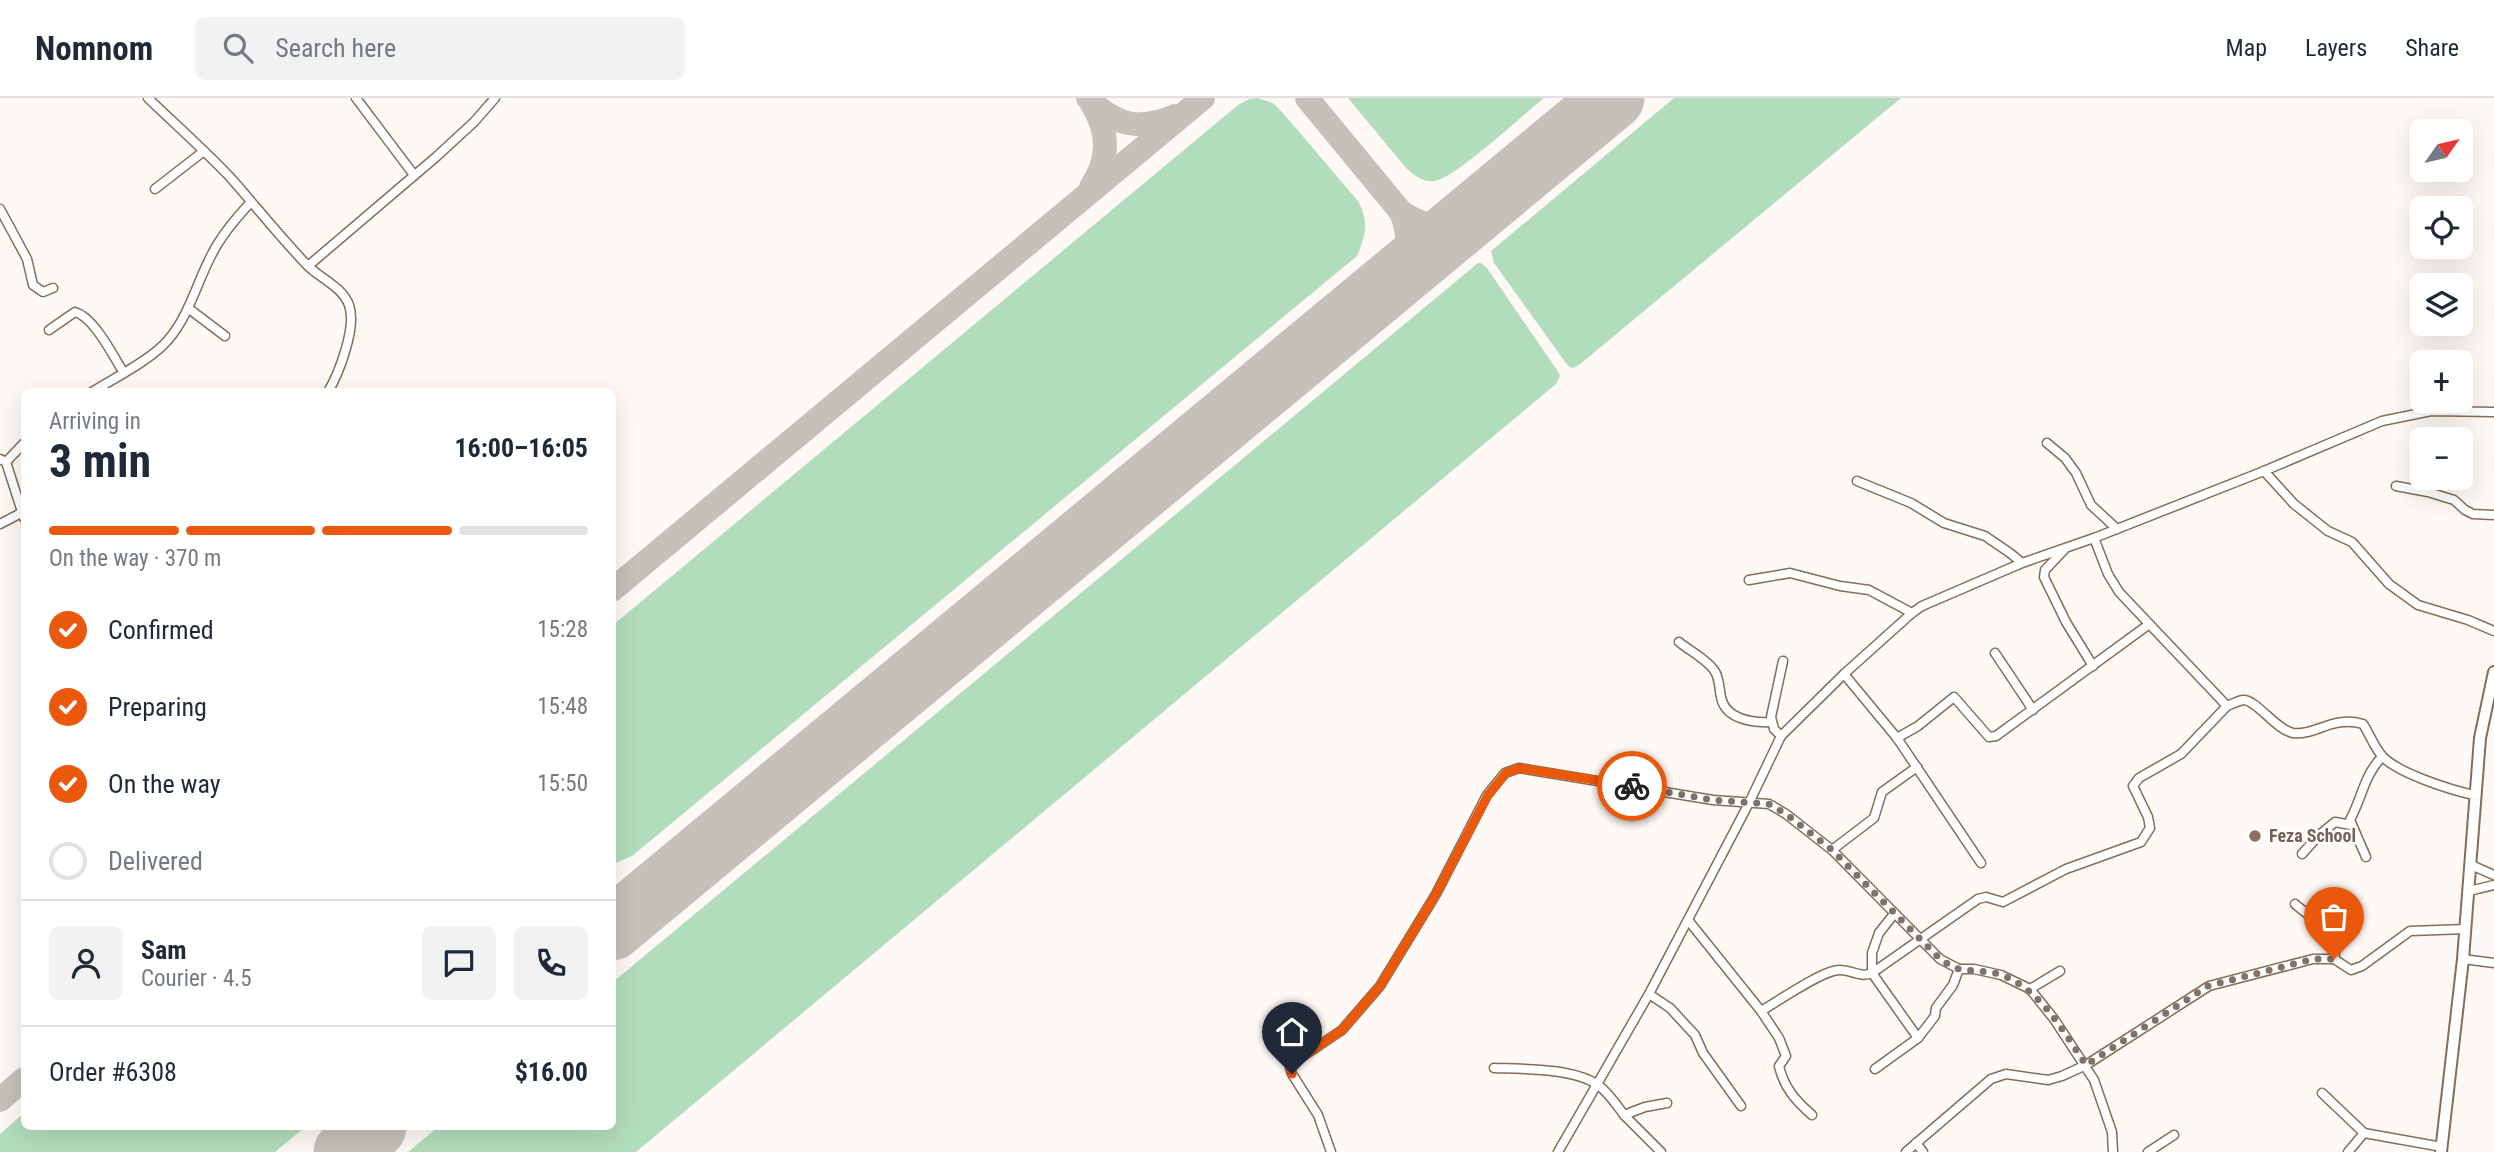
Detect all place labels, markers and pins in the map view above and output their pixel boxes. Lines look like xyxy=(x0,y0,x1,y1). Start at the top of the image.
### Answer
place label: Feza School xyxy=(2269,825,2356,846)
marker: Feza School xyxy=(2247,828,2263,844)
pin xyxy=(2304,887,2364,959)
pin xyxy=(1262,1002,1322,1074)

